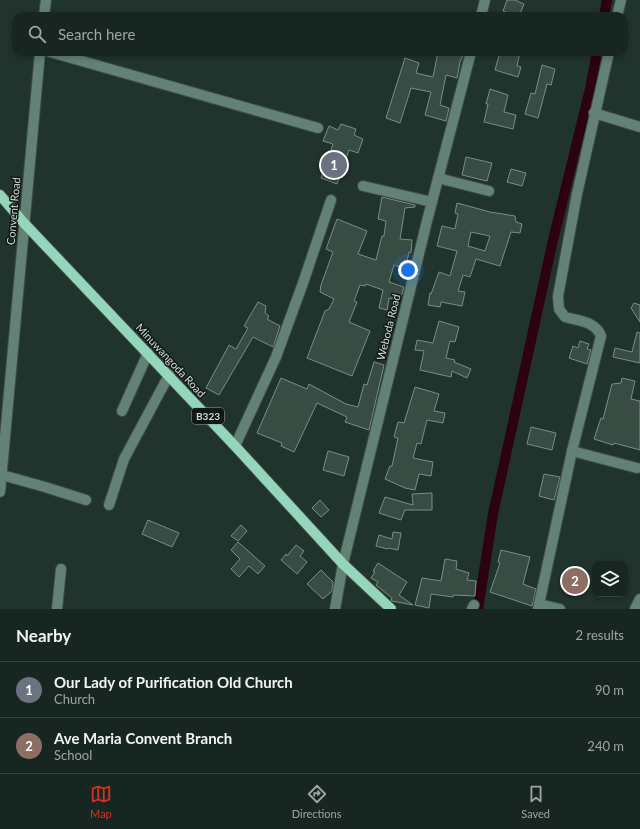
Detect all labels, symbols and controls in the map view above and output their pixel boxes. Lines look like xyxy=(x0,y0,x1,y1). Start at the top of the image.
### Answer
search box xyxy=(12,12,628,56)
icon: search xyxy=(26,23,48,45)
text: Search here xyxy=(58,25,135,43)
pin: 1 xyxy=(321,150,347,180)
street label: Convent Road xyxy=(4,177,22,245)
your location xyxy=(398,260,418,280)
street label: Weboda Road xyxy=(373,293,403,361)
street label: Minuwangoda Road xyxy=(134,320,208,400)
road number: B323 xyxy=(192,408,224,424)
map controls xyxy=(592,561,628,597)
button: layers xyxy=(592,561,628,597)
pin: 2 xyxy=(562,566,588,596)
text: Nearby xyxy=(16,625,71,646)
text: 2 results xyxy=(576,627,624,643)
text: Our Lady of Purification Old Church xyxy=(54,673,293,691)
text: 1 xyxy=(25,682,33,698)
text: 90 m xyxy=(595,682,624,698)
text: Church xyxy=(54,691,95,707)
text: Ave Maria Convent Branch xyxy=(54,729,232,747)
text: 2 xyxy=(25,738,33,754)
text: 240 m xyxy=(587,738,624,754)
text: School xyxy=(54,747,92,763)
tab: Map xyxy=(90,783,112,820)
tab: Directions xyxy=(292,783,341,820)
tab: Saved xyxy=(521,783,550,820)

